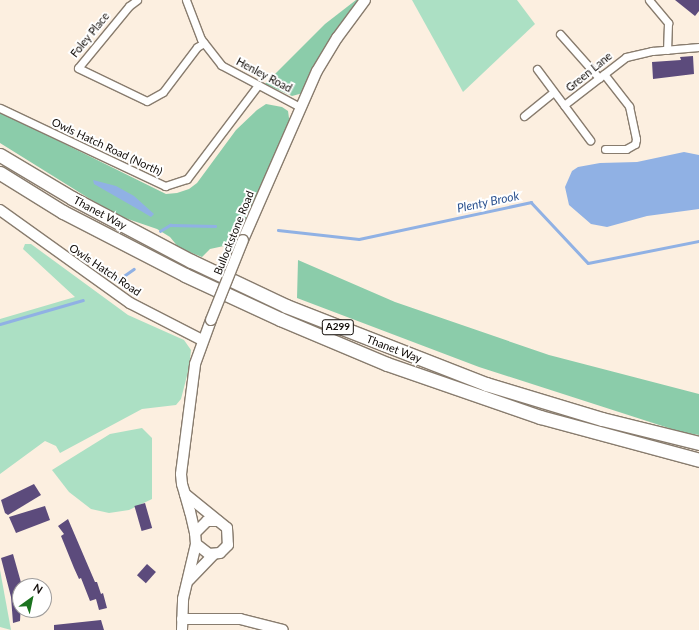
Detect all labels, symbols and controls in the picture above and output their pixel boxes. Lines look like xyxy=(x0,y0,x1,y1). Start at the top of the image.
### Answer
street label: Foley Place xyxy=(68,10,112,60)
street label: Green Lane xyxy=(563,49,615,95)
street label: Henley Road xyxy=(234,55,294,95)
street label: Owls Hatch Road (North) xyxy=(49,115,165,179)
water label: Plenty Brook xyxy=(456,188,520,216)
street label: Bullockstone Road xyxy=(211,189,257,277)
street label: Thanet Way xyxy=(71,193,129,233)
street label: Owls Hatch Road xyxy=(67,241,143,299)
road number: A299 xyxy=(321,319,355,335)
street label: Thanet Way xyxy=(364,332,424,366)
north arrow xyxy=(12,578,52,618)
text: N xyxy=(31,581,45,596)

